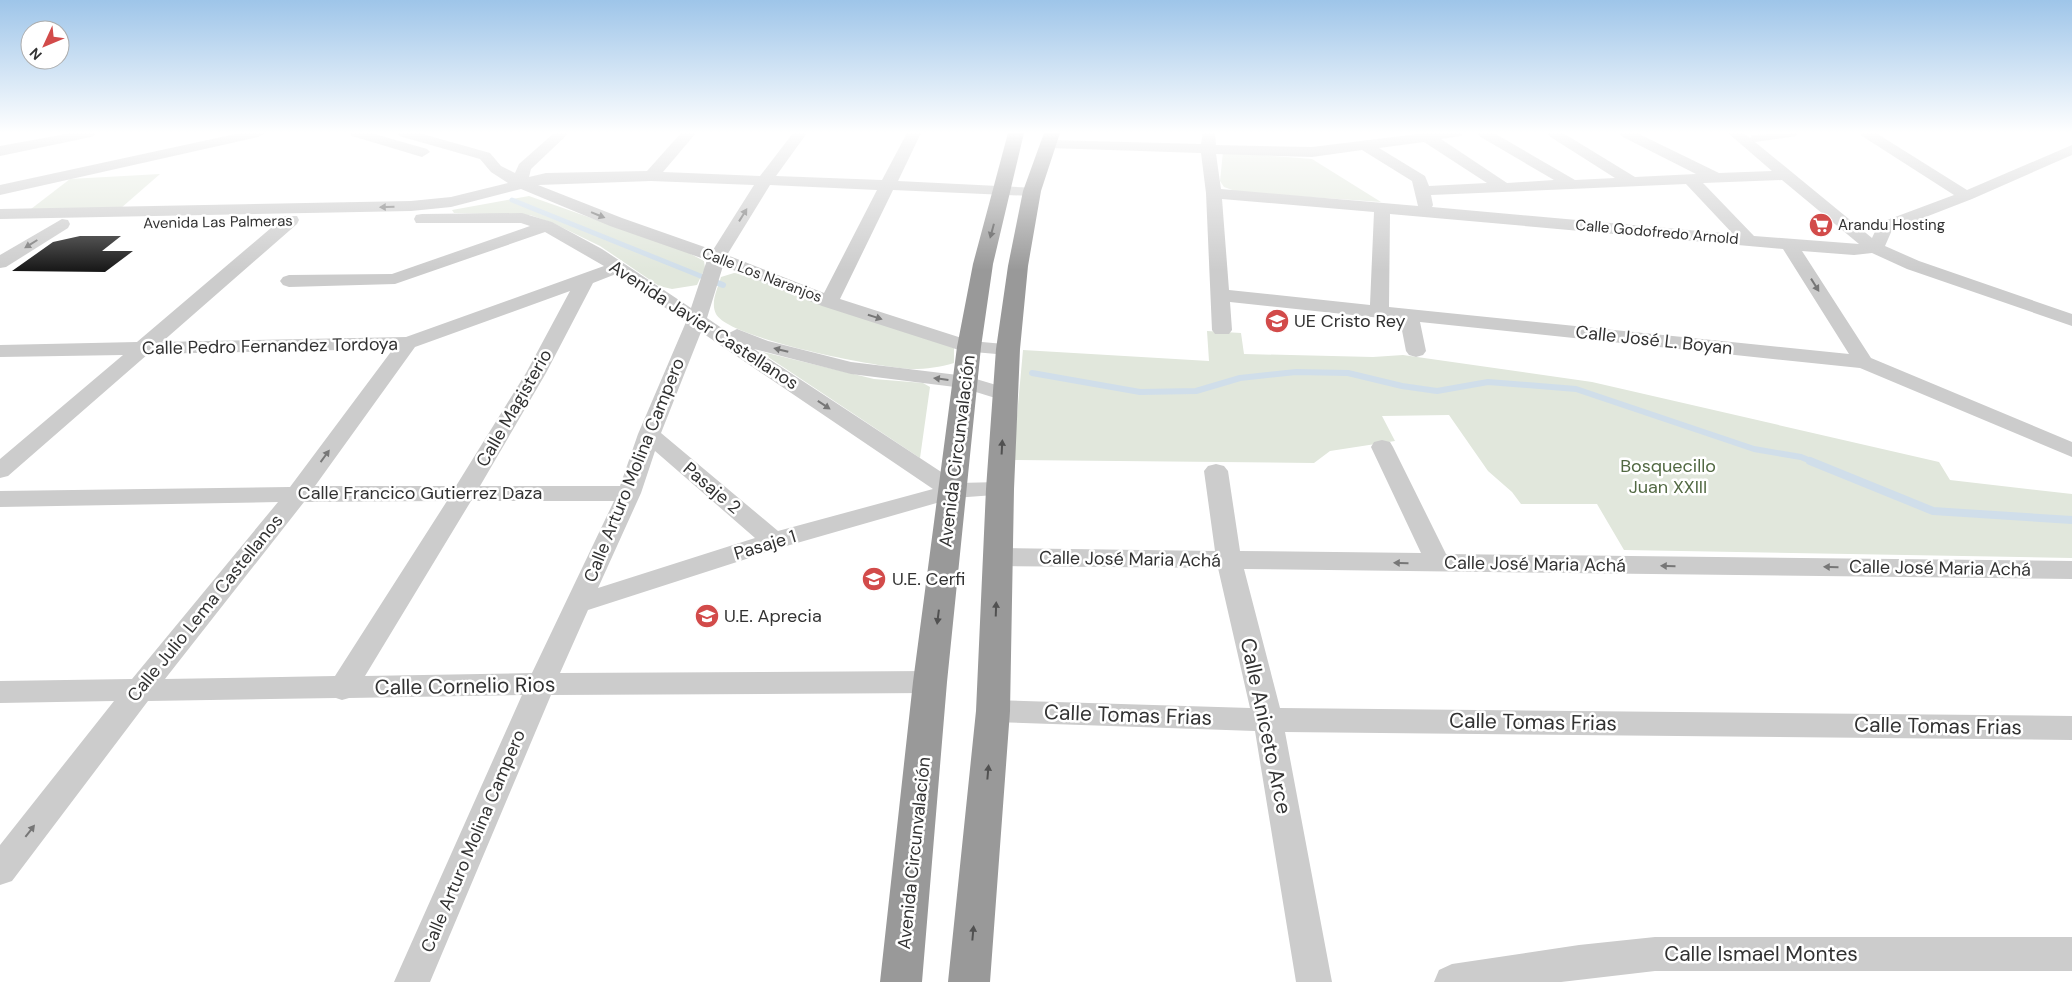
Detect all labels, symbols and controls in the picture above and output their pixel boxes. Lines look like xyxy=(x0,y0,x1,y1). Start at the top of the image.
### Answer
north arrow xyxy=(20,20,70,70)
text: N xyxy=(26,44,46,64)
one-way arrow xyxy=(378,203,394,211)
one-way arrow xyxy=(739,209,748,222)
street label: Avenida Las Palmeras xyxy=(143,211,293,233)
one-way arrow xyxy=(591,211,606,219)
supermarket icon: Arandu Hosting xyxy=(1808,212,1834,238)
street label: Calle Godofredo Arnold xyxy=(1575,215,1739,249)
place label: Arandu Hosting xyxy=(1838,215,1945,235)
one-way arrow xyxy=(988,223,996,238)
one-way arrow xyxy=(24,239,37,248)
street label: Calle Los Naranjos xyxy=(699,243,825,307)
street label: Avenida Javier Castellanos xyxy=(605,255,803,395)
one-way arrow xyxy=(1810,279,1820,292)
school or university icon: UE Cristo Rey xyxy=(1264,308,1290,334)
place label: UE Cristo Rey xyxy=(1294,309,1406,333)
one-way arrow xyxy=(868,313,883,321)
street label: Calle José L. Boyan xyxy=(1574,320,1734,360)
street label: Calle Pedro Fernandez Tordoya xyxy=(142,332,398,360)
street label: Calle Magisterio xyxy=(471,345,557,471)
one-way arrow xyxy=(774,346,789,354)
street label: Calle Arturo Molina Campero xyxy=(578,354,690,586)
street label: Avenida Circunvalación xyxy=(933,354,981,548)
one-way arrow xyxy=(933,375,949,383)
one-way arrow xyxy=(818,400,831,410)
one-way arrow xyxy=(998,439,1006,455)
one-way arrow xyxy=(320,449,330,463)
park label: Bosquecillo Juan XXIII xyxy=(1620,454,1716,499)
street label: Pasaje 2 xyxy=(678,457,746,519)
street label: Calle Francico Gutierrez Daza xyxy=(298,481,542,505)
street label: Calle Julio Lema Castellanos xyxy=(122,509,288,707)
street label: Pasaje 1 xyxy=(731,524,799,566)
street label: Calle José Maria Achá xyxy=(1039,545,1221,573)
street label: Calle José Maria Achá xyxy=(1444,550,1626,578)
street label: Calle José Maria Achá xyxy=(1849,554,2031,582)
one-way arrow xyxy=(1393,559,1409,567)
one-way arrow xyxy=(1660,561,1676,569)
one-way arrow xyxy=(1823,563,1839,571)
school or university icon: U.E. Cerfi xyxy=(861,566,887,592)
place label: U.E. Cerfi xyxy=(892,567,965,591)
one-way arrow xyxy=(992,601,1000,617)
school or university icon: U.E. Aprecia xyxy=(694,603,720,629)
place label: U.E. Aprecia xyxy=(724,604,822,628)
one-way arrow xyxy=(934,609,942,625)
street label: Calle Aniceto Arce xyxy=(1234,635,1298,817)
street label: Calle Cornelio Rios xyxy=(374,670,556,702)
street label: Calle Tomas Frias xyxy=(1044,698,1212,732)
street label: Calle Tomas Frias xyxy=(1449,707,1617,737)
street label: Calle Tomas Frias xyxy=(1854,711,2022,741)
street label: Calle Arturo Molina Campero xyxy=(415,726,531,956)
street label: Avenida Circunvalación xyxy=(892,756,936,950)
one-way arrow xyxy=(984,763,992,779)
one-way arrow xyxy=(24,825,35,838)
one-way arrow xyxy=(969,925,977,941)
street label: Calle Ismael Montes xyxy=(1664,940,1858,968)

